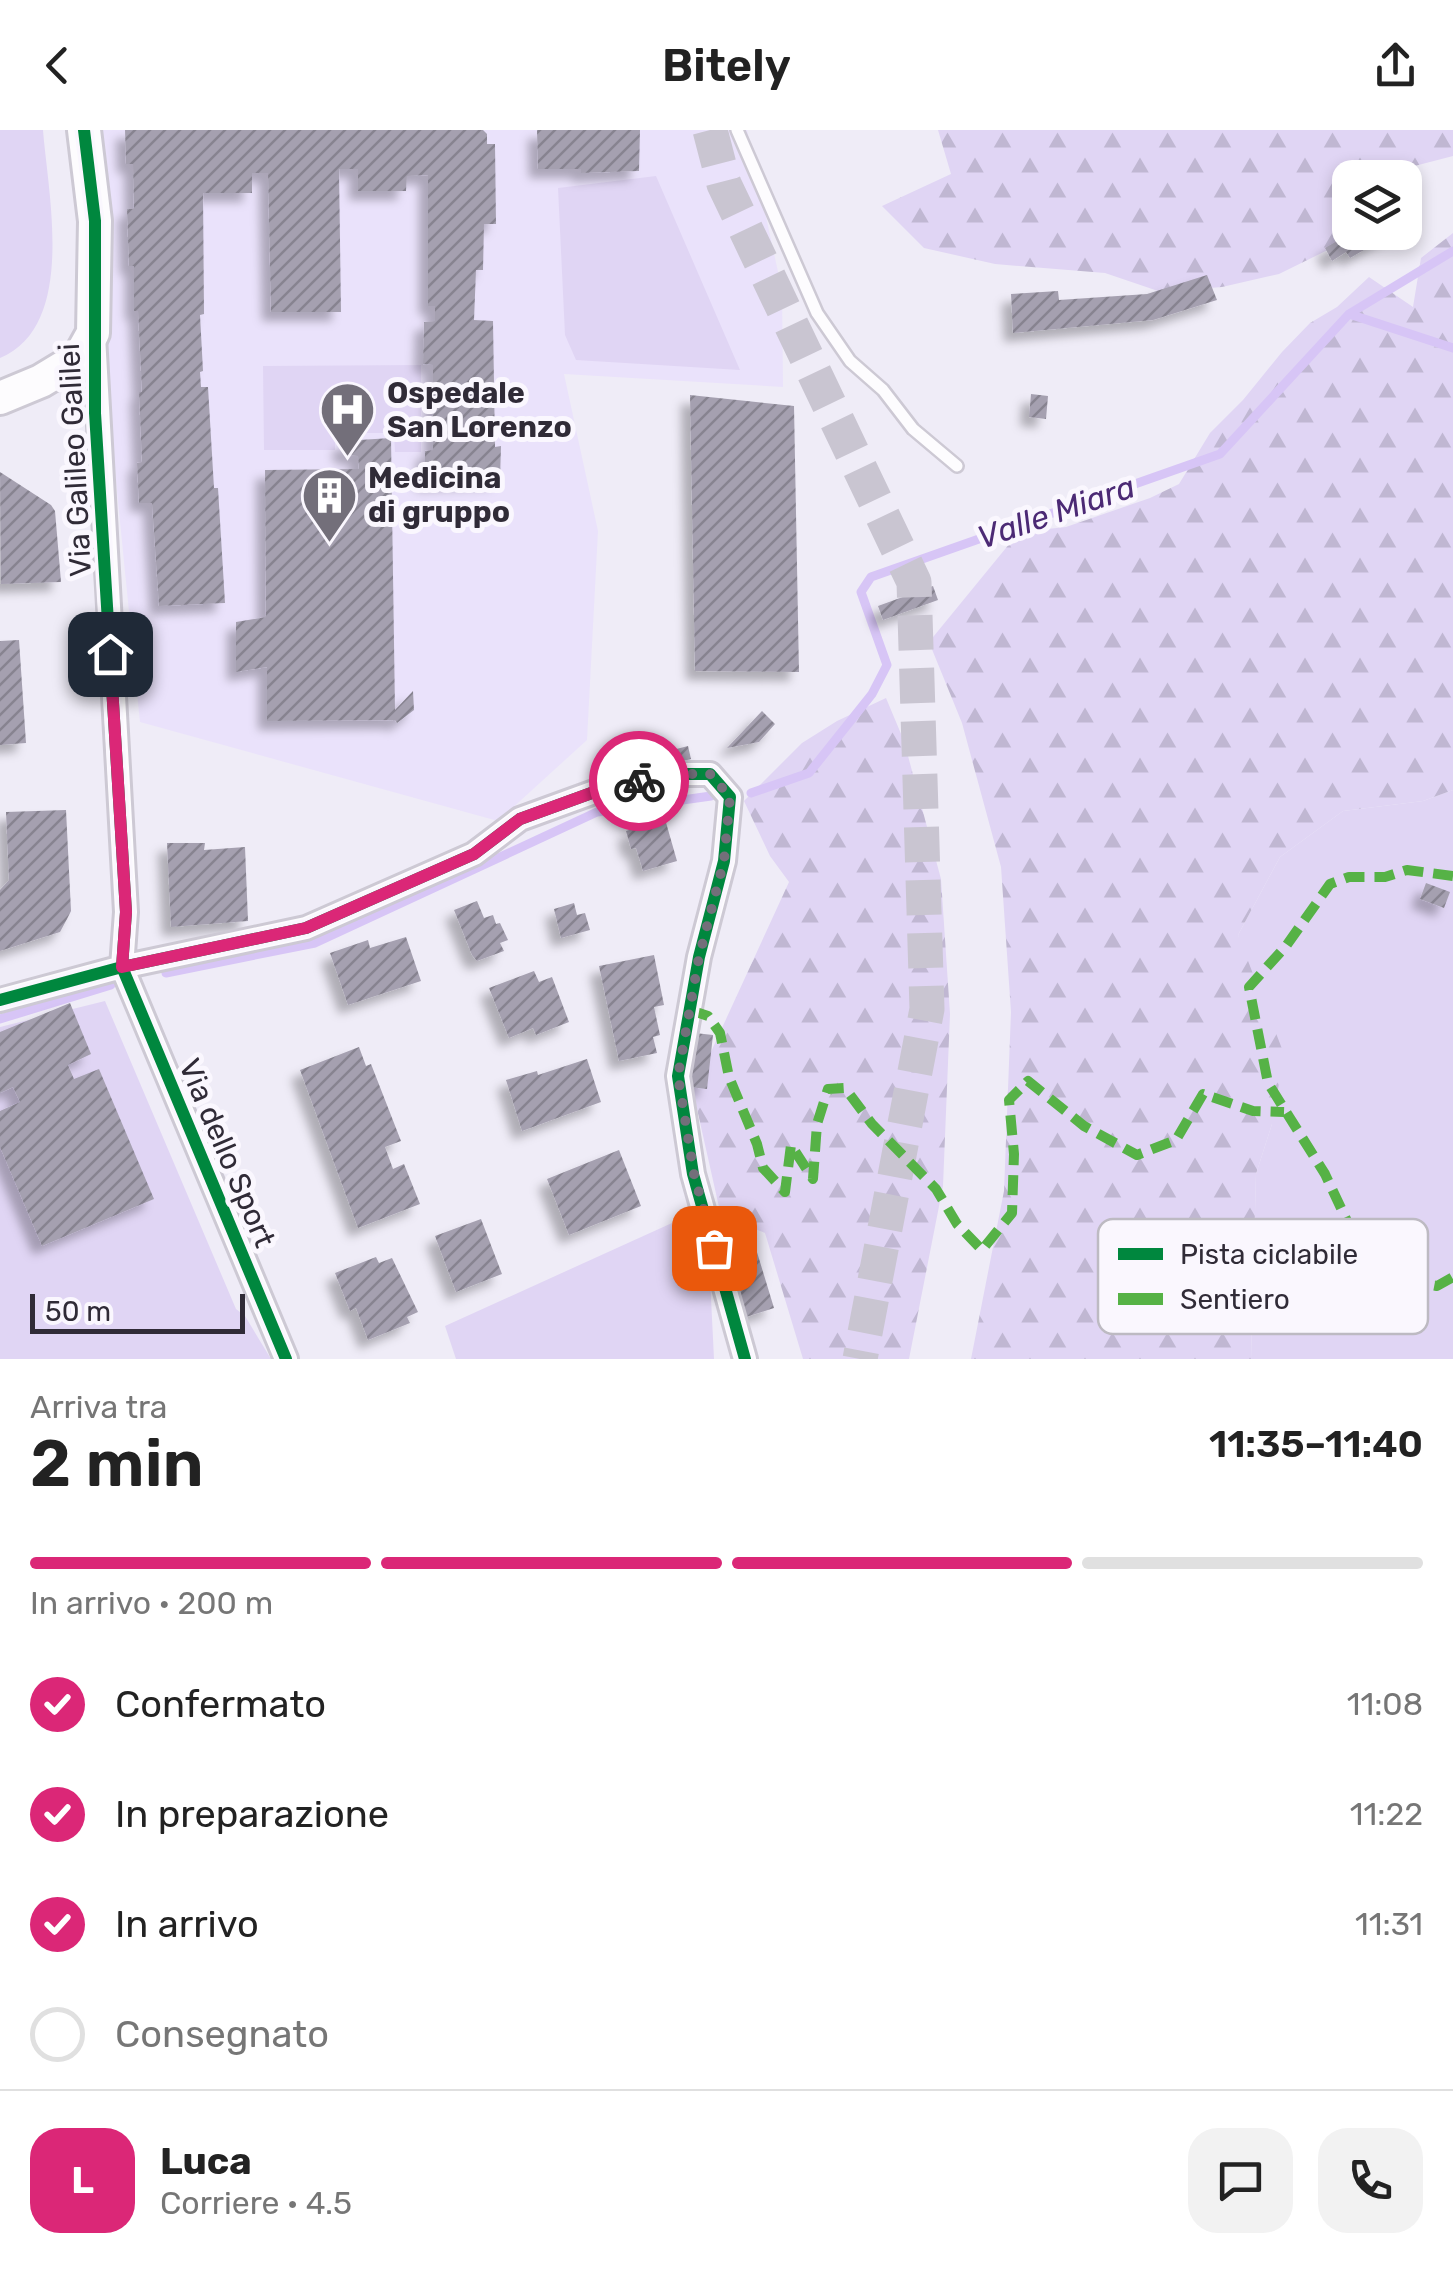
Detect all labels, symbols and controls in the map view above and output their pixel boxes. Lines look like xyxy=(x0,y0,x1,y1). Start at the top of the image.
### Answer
icon: back xyxy=(30,38,85,93)
icon: share xyxy=(1368,38,1423,93)
text: Bitely xyxy=(662,39,791,92)
map controls xyxy=(1332,160,1422,250)
button: layers xyxy=(1332,160,1422,250)
street label: Via Galileo Galilei xyxy=(51,342,99,578)
place label: Ospedale San Lorenzo xyxy=(387,375,572,445)
hospital icon: Ospedale San Lorenzo xyxy=(318,380,378,459)
place label: Medicina di gruppo xyxy=(368,460,510,530)
building icon: Medicina di gruppo xyxy=(299,465,359,544)
water label: Valle Miara xyxy=(972,467,1140,557)
pin xyxy=(68,612,153,697)
icon: home xyxy=(83,627,138,682)
courier xyxy=(589,731,689,831)
icon: bike xyxy=(612,754,667,809)
street label: Via dello Sport xyxy=(171,1053,283,1253)
pin xyxy=(672,1206,757,1291)
legend xyxy=(1098,1219,1428,1334)
icon: bag xyxy=(687,1221,742,1276)
text: Pista ciclabile xyxy=(1180,1238,1358,1271)
text: Sentiero xyxy=(1180,1283,1290,1316)
scale bar xyxy=(30,1289,245,1334)
text: 50 m xyxy=(45,1295,111,1328)
text: Arriva tra xyxy=(30,1388,168,1426)
text: 11:35–11:40 xyxy=(1209,1421,1423,1467)
text: 2 min xyxy=(30,1425,204,1502)
text: In arrivo · 200 m xyxy=(30,1584,273,1622)
icon: check xyxy=(30,1677,85,1732)
text: Confermato xyxy=(115,1681,326,1727)
text: 11:08 xyxy=(1347,1685,1423,1723)
icon: check xyxy=(30,1787,85,1842)
text: In preparazione xyxy=(115,1791,389,1837)
text: 11:22 xyxy=(1350,1795,1423,1833)
icon: check xyxy=(30,1897,85,1952)
text: In arrivo xyxy=(115,1901,259,1947)
text: 11:31 xyxy=(1355,1905,1423,1943)
text: Consegnato xyxy=(115,2011,329,2057)
button: chat xyxy=(1188,2128,1293,2233)
button: phone xyxy=(1318,2128,1423,2233)
text: Luca xyxy=(160,2138,252,2184)
text: L xyxy=(71,2157,94,2203)
text: Corriere · 4.5 xyxy=(160,2184,352,2222)

